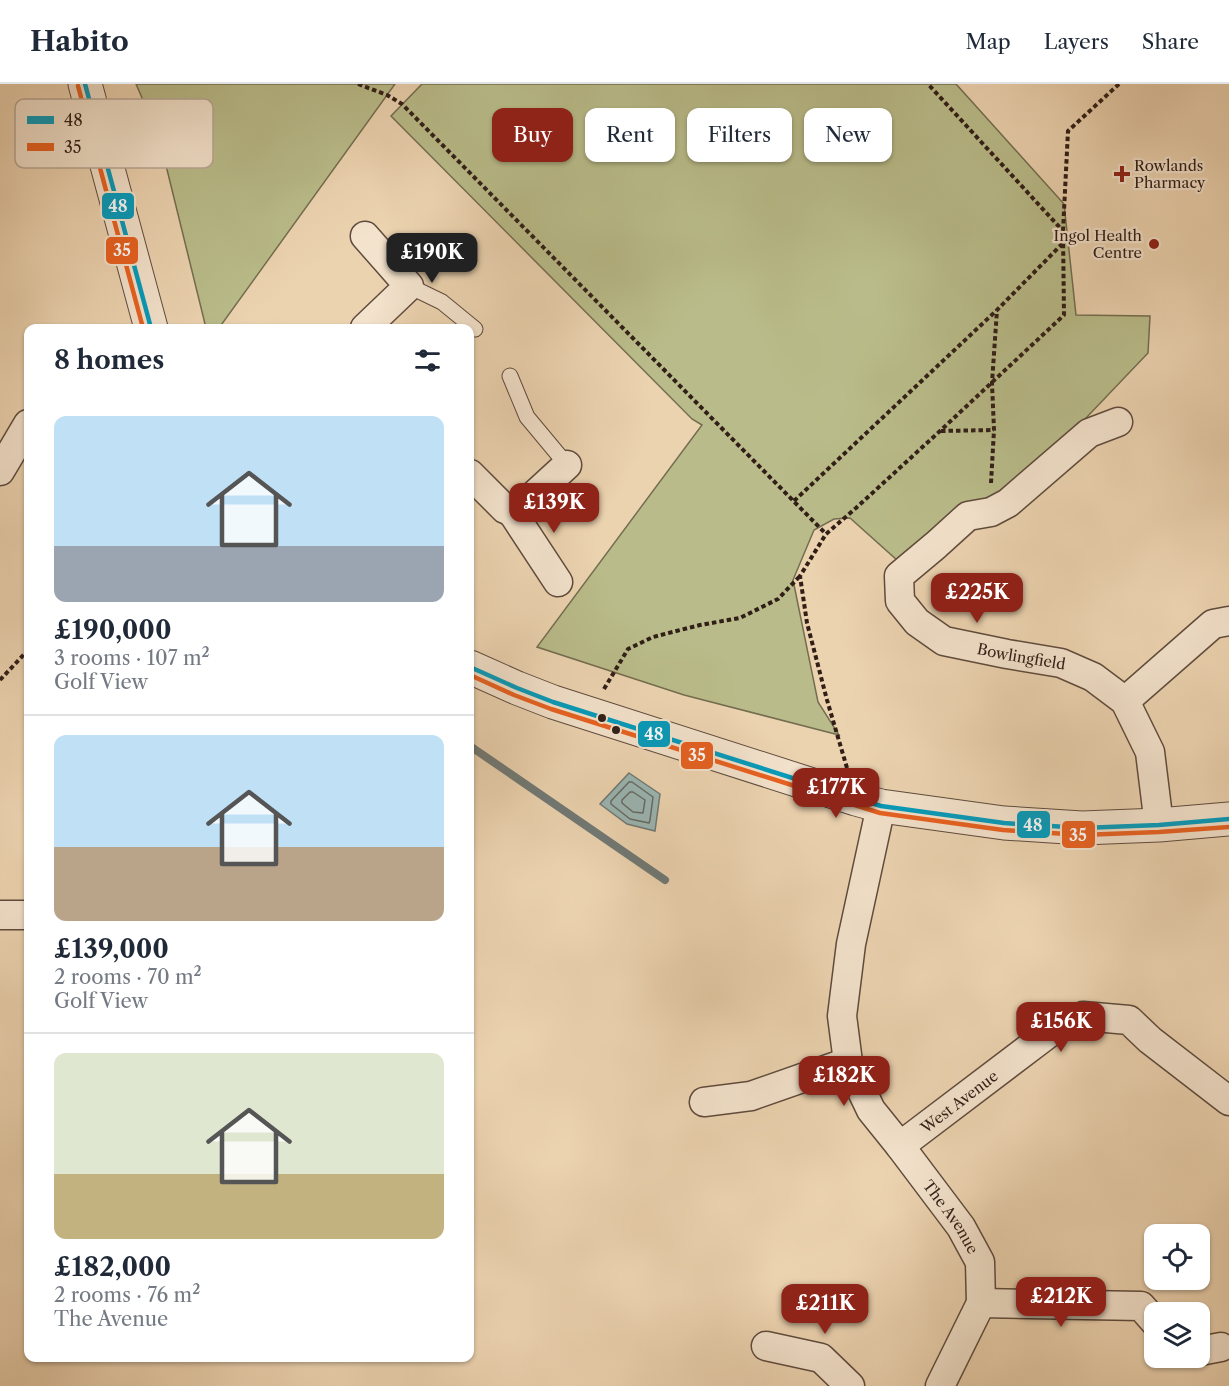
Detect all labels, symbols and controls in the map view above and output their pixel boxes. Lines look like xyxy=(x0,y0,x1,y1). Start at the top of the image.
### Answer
text: Habito xyxy=(30,24,129,58)
text: Map xyxy=(966,29,1011,54)
text: Layers xyxy=(1044,29,1109,54)
text: Share xyxy=(1142,29,1199,54)
legend xyxy=(15,99,213,168)
chip: Buy xyxy=(492,108,573,162)
chip: Rent xyxy=(585,108,675,162)
chip: Filters xyxy=(687,108,792,162)
chip: New xyxy=(804,108,892,162)
text: 48 xyxy=(64,110,83,130)
text: 35 xyxy=(64,137,82,157)
place label: Rowlands Pharmacy xyxy=(1134,156,1206,192)
marker: Rowlands Pharmacy xyxy=(1115,167,1129,181)
line badge: 48 xyxy=(101,192,135,220)
text: 48 xyxy=(108,196,128,216)
place label: Ingol Health Centre xyxy=(1054,226,1143,262)
pin: £190K xyxy=(390,233,474,284)
line badge: 35 xyxy=(105,236,139,265)
marker: Ingol Health Centre xyxy=(1147,237,1161,251)
text: 35 xyxy=(113,240,131,260)
text: £190K xyxy=(400,240,464,264)
text: 8 homes xyxy=(54,344,164,376)
icon: filters xyxy=(411,344,444,377)
icon: home xyxy=(195,455,303,563)
pin: £139K xyxy=(512,483,596,534)
text: £139K xyxy=(523,490,585,514)
pin: £225K xyxy=(935,573,1019,624)
text: £225K xyxy=(945,580,1009,604)
text: £190,000 xyxy=(54,614,171,646)
street label: Bowlingfield xyxy=(975,639,1067,673)
text: 3 rooms · 107 m² xyxy=(54,646,210,670)
text: Golf View xyxy=(54,670,148,694)
unlabelled marker xyxy=(596,712,608,724)
line badge: 48 xyxy=(637,720,671,748)
unlabelled marker xyxy=(610,724,622,736)
text: 48 xyxy=(644,724,664,744)
line badge: 35 xyxy=(680,741,714,770)
text: 35 xyxy=(688,745,706,765)
pin: £177K xyxy=(794,768,878,819)
icon: home xyxy=(195,774,303,882)
text: £177K xyxy=(806,775,866,799)
line badge: 48 xyxy=(1016,810,1051,839)
text: 48 xyxy=(1023,815,1043,835)
line badge: 35 xyxy=(1061,820,1096,849)
text: 35 xyxy=(1069,825,1087,845)
text: £139,000 xyxy=(54,933,169,965)
text: 2 rooms · 70 m² xyxy=(54,965,202,989)
text: Golf View xyxy=(54,989,148,1013)
pin: £156K xyxy=(1019,1002,1103,1053)
text: £156K xyxy=(1030,1009,1092,1033)
pin: £182K xyxy=(802,1056,886,1107)
text: £182K xyxy=(813,1063,875,1087)
street label: West Avenue xyxy=(916,1066,1001,1137)
icon: home xyxy=(195,1092,303,1200)
street label: The Avenue xyxy=(919,1176,983,1257)
map controls xyxy=(1144,1224,1210,1368)
button: locate xyxy=(1144,1224,1210,1290)
text: £182,000 xyxy=(54,1251,171,1283)
pin: £212K xyxy=(1019,1277,1103,1328)
text: 2 rooms · 76 m² xyxy=(54,1283,200,1307)
pin: £211K xyxy=(783,1284,867,1335)
text: £212K xyxy=(1030,1284,1092,1308)
text: £211K xyxy=(795,1291,855,1315)
button: layers xyxy=(1144,1302,1210,1368)
text: The Avenue xyxy=(54,1307,168,1331)

